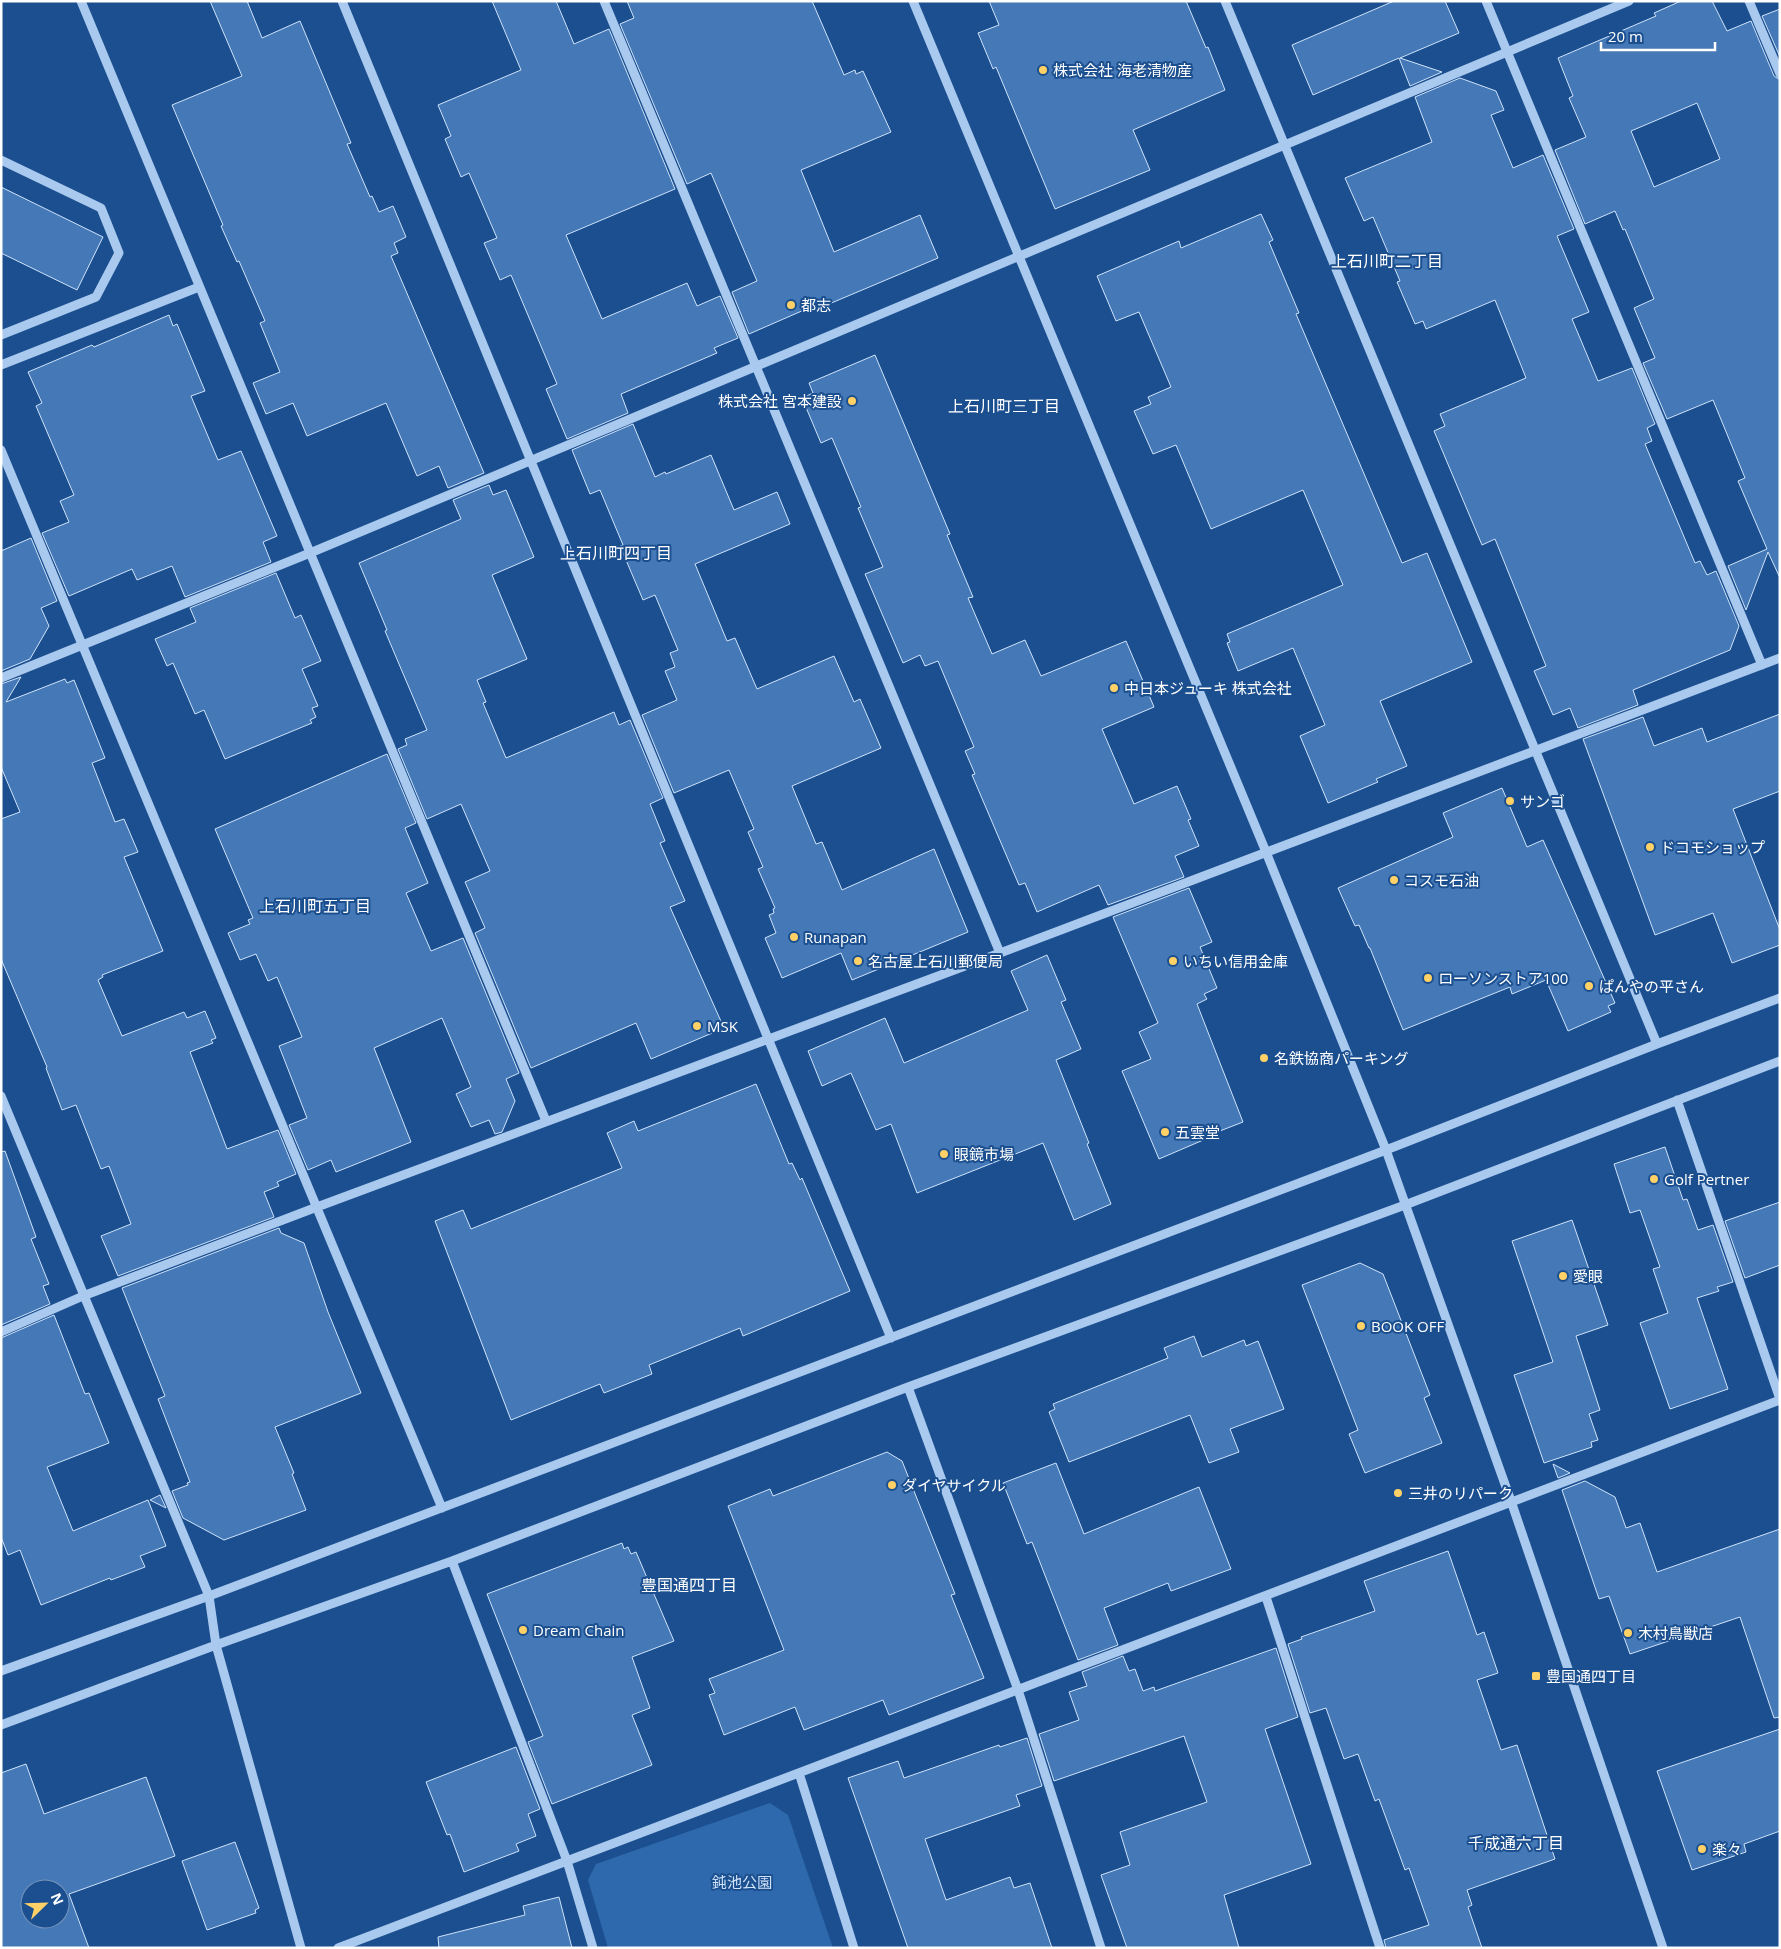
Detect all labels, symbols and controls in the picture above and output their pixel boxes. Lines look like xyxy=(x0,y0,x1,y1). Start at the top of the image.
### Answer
scale bar xyxy=(1601,20,1715,52)
text: 20 m xyxy=(1608,26,1643,46)
place label: 株式会社 海老清物産 xyxy=(1053,60,1192,80)
marker: 株式会社 海老清物産 xyxy=(1037,64,1049,76)
district label: 上石川町二丁目 xyxy=(1331,250,1443,272)
place label: 都志 xyxy=(801,295,831,315)
marker: 都志 xyxy=(785,299,797,311)
place label: 株式会社 宮本建設 xyxy=(718,391,842,411)
marker: 株式会社 宮本建設 xyxy=(846,395,858,407)
district label: 上石川町三丁目 xyxy=(948,395,1060,417)
district label: 上石川町四丁目 xyxy=(560,542,672,564)
place label: 中日本ジューキ 株式会社 xyxy=(1124,678,1292,698)
marker: 中日本ジューキ 株式会社 xyxy=(1108,682,1120,694)
place label: サンゴ xyxy=(1520,791,1565,811)
marker: サンゴ xyxy=(1504,795,1516,807)
place label: ドコモショップ xyxy=(1660,837,1765,857)
marker: ドコモショップ xyxy=(1644,841,1656,853)
place label: コスモ石油 xyxy=(1404,870,1479,890)
marker: コスモ石油 xyxy=(1388,874,1400,886)
district label: 上石川町五丁目 xyxy=(259,895,371,917)
place label: Runapan xyxy=(804,927,867,947)
marker: Runapan xyxy=(788,931,800,943)
place label: 名古屋上石川郵便局 xyxy=(868,951,1003,971)
place label: いちい信用金庫 xyxy=(1183,951,1288,971)
marker: 名古屋上石川郵便局 xyxy=(852,955,864,967)
marker: いちい信用金庫 xyxy=(1167,955,1179,967)
place label: ローソンストア100 xyxy=(1438,968,1568,988)
marker: ローソンストア100 xyxy=(1422,972,1434,984)
place label: ぱんやの平さん xyxy=(1599,976,1704,996)
marker: ぱんやの平さん xyxy=(1583,980,1595,992)
place label: MSK xyxy=(707,1016,739,1036)
marker: MSK xyxy=(691,1020,703,1032)
place label: 名鉄協商パーキング xyxy=(1274,1048,1409,1068)
marker: 名鉄協商パーキング xyxy=(1258,1052,1270,1064)
place label: 五雲堂 xyxy=(1175,1122,1220,1142)
marker: 五雲堂 xyxy=(1159,1126,1171,1138)
place label: 眼鏡市場 xyxy=(954,1144,1014,1164)
marker: 眼鏡市場 xyxy=(938,1148,950,1160)
place label: Golf Pertner xyxy=(1664,1169,1749,1189)
marker: Golf Pertner xyxy=(1648,1173,1660,1185)
place label: 愛眼 xyxy=(1573,1266,1603,1286)
marker: 愛眼 xyxy=(1557,1270,1569,1282)
place label: BOOK OFF xyxy=(1371,1316,1445,1336)
marker: BOOK OFF xyxy=(1355,1320,1367,1332)
place label: ダイヤサイクル xyxy=(902,1475,1006,1495)
marker: ダイヤサイクル xyxy=(886,1479,898,1491)
place label: 三井のリパーク xyxy=(1408,1483,1513,1503)
marker: 三井のリパーク xyxy=(1392,1487,1404,1499)
district label: 豊国通四丁目 xyxy=(641,1574,737,1596)
place label: Dream Chain xyxy=(533,1620,625,1640)
place label: 木村鳥獣店 xyxy=(1638,1623,1713,1643)
marker: Dream Chain xyxy=(517,1624,529,1636)
marker: 木村鳥獣店 xyxy=(1622,1627,1634,1639)
place label: 豊国通四丁目 xyxy=(1546,1666,1636,1686)
marker: 豊国通四丁目 xyxy=(1530,1670,1542,1682)
district label: 千成通六丁目 xyxy=(1468,1832,1564,1854)
place label: 楽々 xyxy=(1712,1839,1742,1859)
marker: 楽々 xyxy=(1696,1843,1708,1855)
park label: 鈍池公園 xyxy=(712,1872,772,1892)
north arrow xyxy=(20,1879,70,1929)
text: N xyxy=(46,1890,68,1908)

